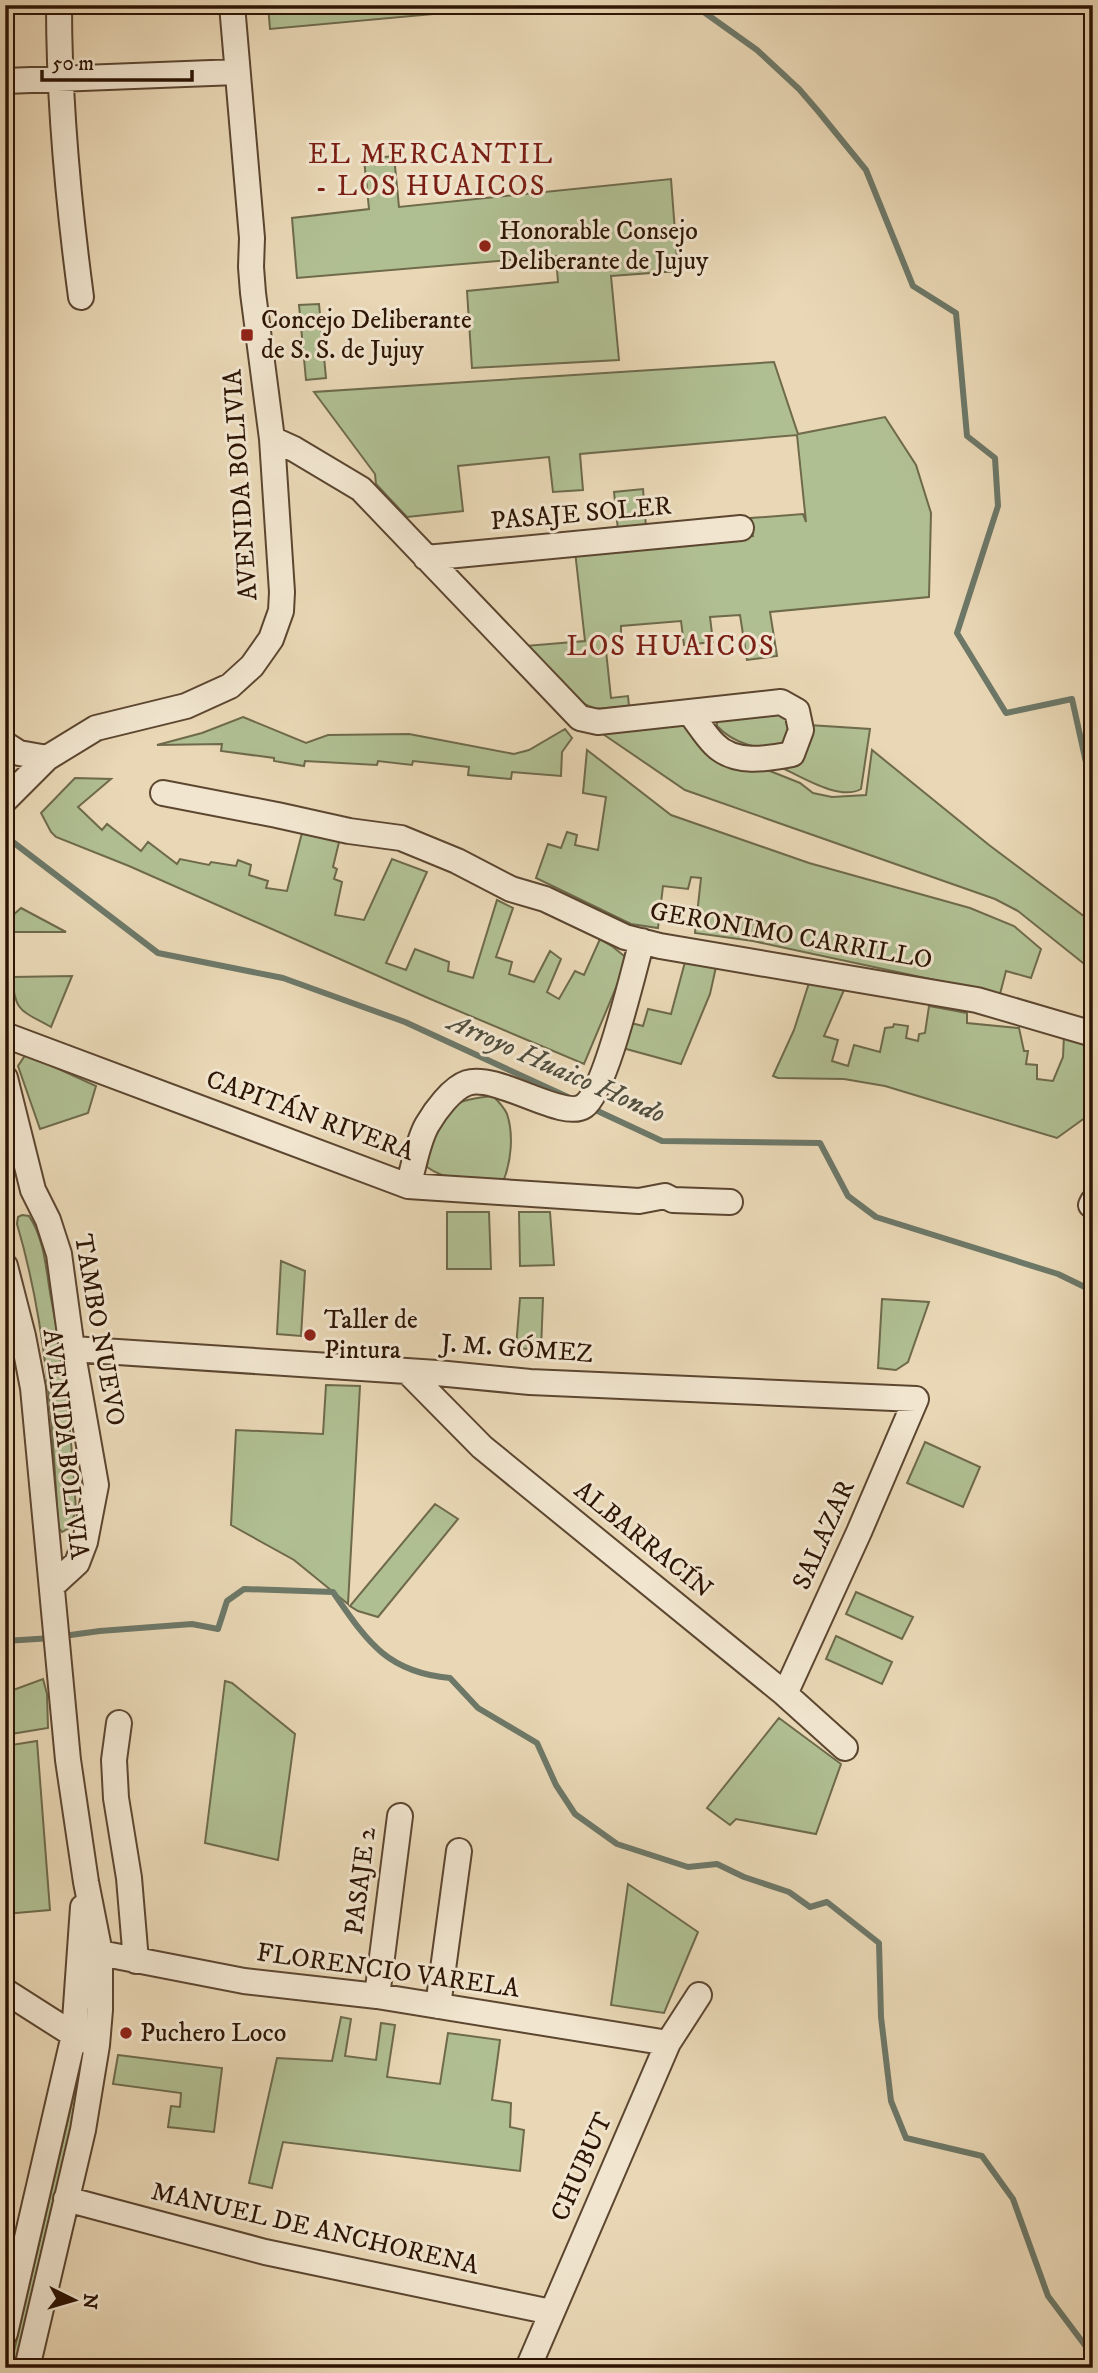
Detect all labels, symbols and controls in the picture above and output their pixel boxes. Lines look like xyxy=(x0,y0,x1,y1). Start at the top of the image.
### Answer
scale bar xyxy=(42,38,192,82)
text: 50 m xyxy=(52,51,94,77)
district label: EL MERCANTIL - LOS HUAICOS xyxy=(308,137,554,204)
place label: Honorable Consejo Deliberante de Jujuy xyxy=(499,215,709,278)
marker: Honorable Consejo Deliberante de Jujuy xyxy=(477,238,493,254)
place label: Concejo Deliberante de S. S. de Jujuy xyxy=(261,304,472,367)
marker: Concejo Deliberante de S. S. de Jujuy xyxy=(239,327,255,343)
street label: AVENIDA BOLIVIA xyxy=(216,368,266,602)
street label: PASAJE SOLER xyxy=(489,490,673,538)
district label: LOS HUAICOS xyxy=(566,629,776,664)
street label: GERONIMO CARRILLO xyxy=(647,895,935,977)
water label: Arroyo Huaico Hondo xyxy=(440,1003,671,1132)
street label: CAPITÁN RIVERA xyxy=(202,1062,419,1169)
street label: TAMBO NUEVO xyxy=(66,1232,132,1428)
place label: Taller de Pintura xyxy=(324,1304,418,1367)
street label: J. M. GÓMEZ xyxy=(438,1326,594,1371)
street label: AVENIDA BOLIVIA xyxy=(35,1327,96,1561)
marker: Taller de Pintura xyxy=(302,1327,318,1343)
street label: ALBARRACÍN xyxy=(567,1473,720,1606)
street label: SALAZAR xyxy=(785,1475,863,1595)
street label: PASAJE 2 xyxy=(338,1825,384,1937)
street label: FLORENCIO VARELA xyxy=(255,1936,522,2006)
place label: Puchero Loco xyxy=(140,2017,286,2050)
marker: Puchero Loco xyxy=(118,2025,134,2041)
street label: CHUBUT xyxy=(543,2107,621,2226)
street label: MANUEL DE ANCHORENA xyxy=(148,2175,482,2283)
north arrow xyxy=(38,2264,108,2334)
text: N xyxy=(77,2293,102,2311)

